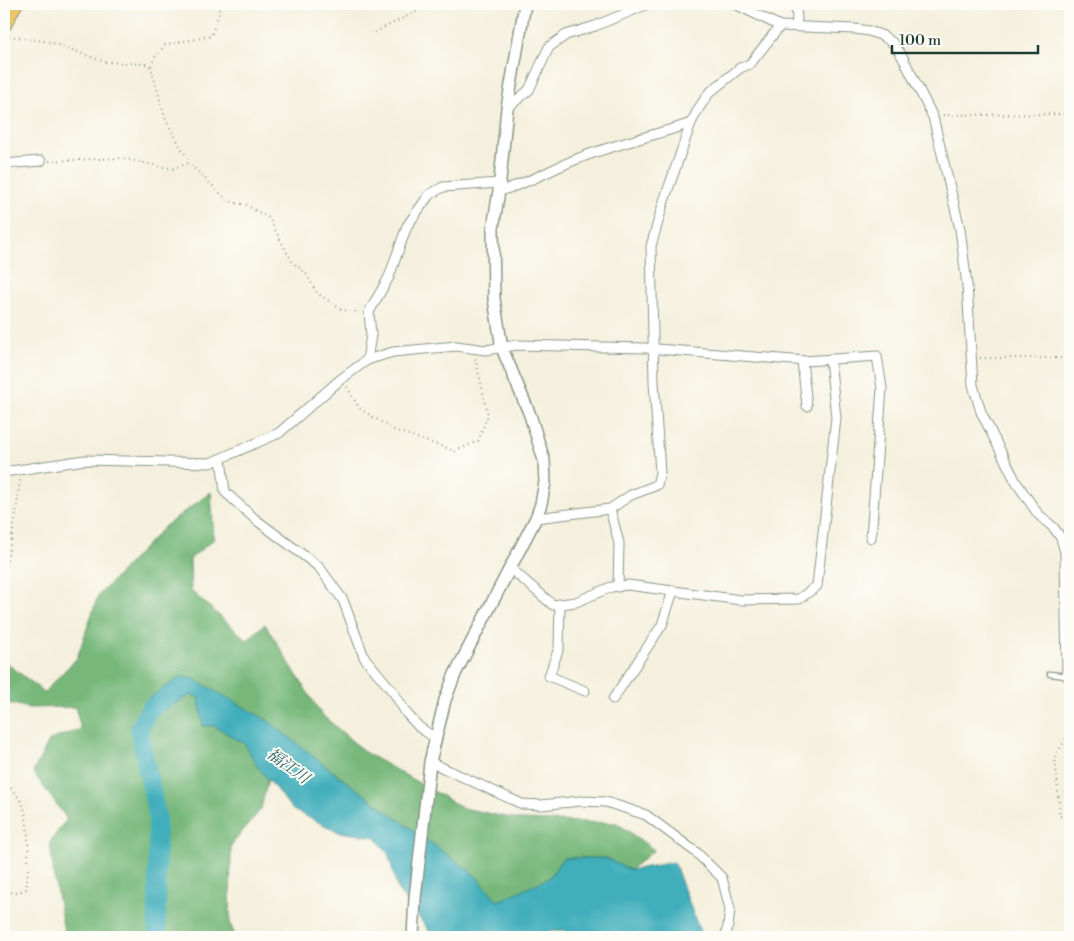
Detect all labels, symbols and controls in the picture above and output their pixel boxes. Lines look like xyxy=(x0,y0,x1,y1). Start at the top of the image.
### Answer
scale bar xyxy=(892,22,1038,54)
text: 100 m xyxy=(899,31,941,50)
water label: 福江川 xyxy=(263,744,315,789)

